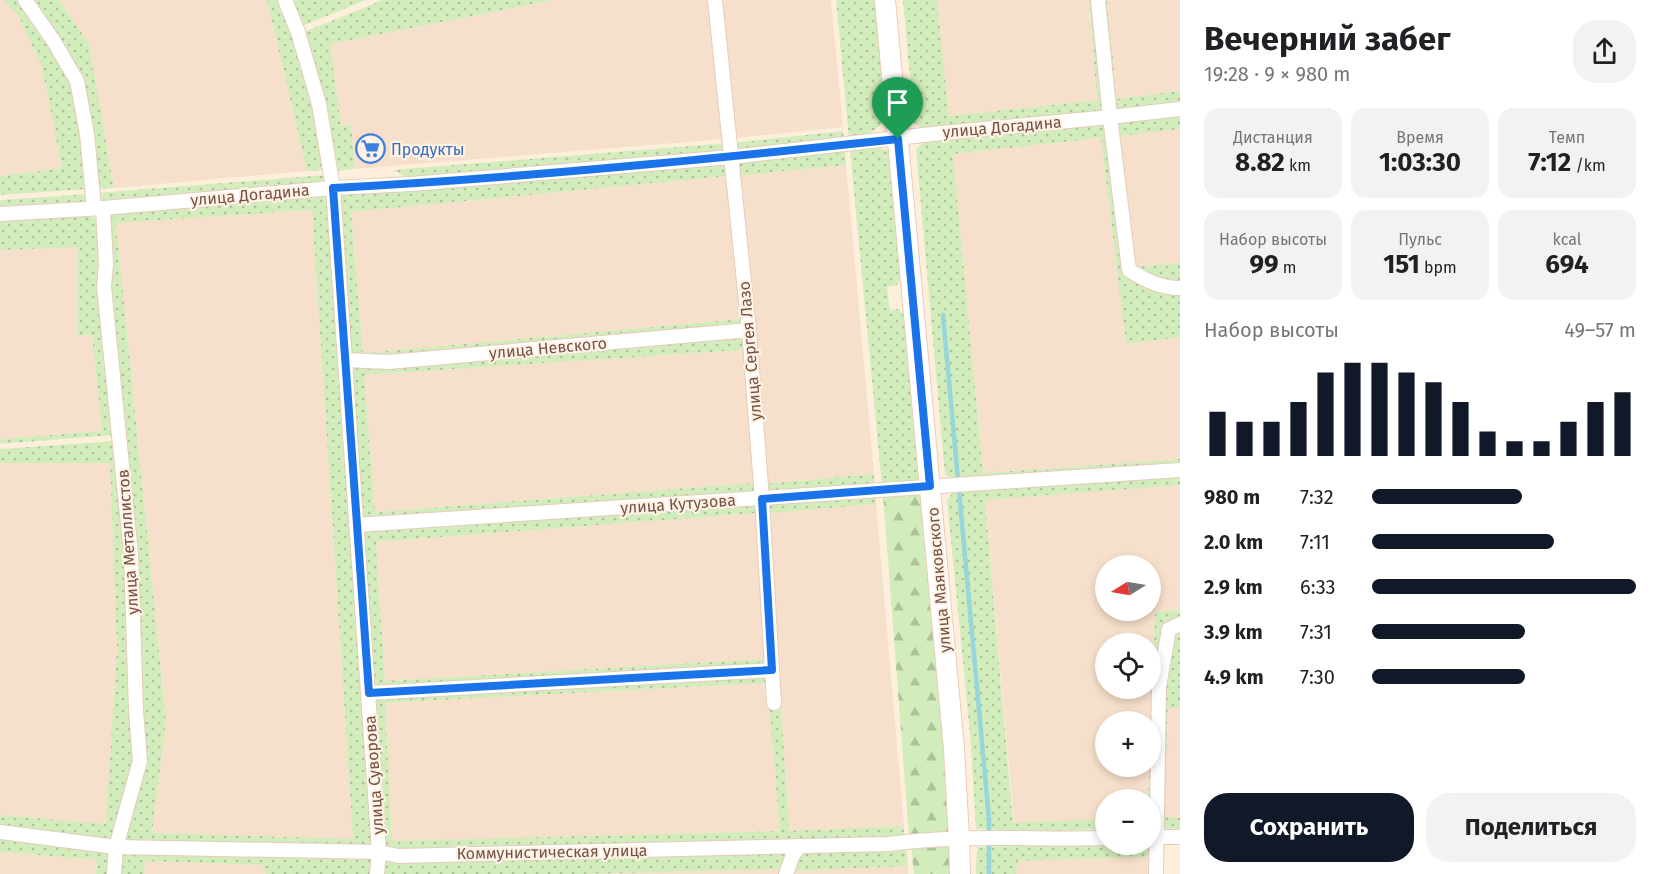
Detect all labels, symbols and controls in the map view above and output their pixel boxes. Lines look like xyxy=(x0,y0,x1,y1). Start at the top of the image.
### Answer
text: Вечерний забег xyxy=(1204,19,1450,59)
button: share xyxy=(1573,20,1636,83)
text: 19:28 · 9 × 980 m xyxy=(1204,62,1351,86)
pin xyxy=(872,77,923,139)
icon: arrive xyxy=(881,86,914,119)
street label: улица Догадина xyxy=(942,112,1062,142)
text: Дистанция xyxy=(1233,128,1313,147)
text: Время xyxy=(1396,128,1444,147)
text: Темп xyxy=(1549,128,1585,147)
supermarket icon: Продукты xyxy=(354,133,386,165)
place label: Продукты xyxy=(391,140,465,159)
text: 8.82 xyxy=(1235,147,1285,178)
text: 1:03:30 xyxy=(1379,147,1461,178)
text: 7:12 xyxy=(1528,147,1571,178)
text: km xyxy=(1285,156,1311,175)
text: /km xyxy=(1571,156,1606,175)
street label: улица Догадина xyxy=(190,180,310,210)
text: Набор высоты xyxy=(1219,230,1327,249)
text: Пульс xyxy=(1398,230,1442,249)
text: kcal xyxy=(1553,230,1581,249)
text: 99 xyxy=(1249,249,1279,280)
text: 151 xyxy=(1383,249,1420,280)
text: 694 xyxy=(1545,249,1589,280)
text: m xyxy=(1279,258,1297,277)
text: bpm xyxy=(1420,258,1457,277)
street label: улица Сергея Лазо xyxy=(734,280,766,422)
text: Набор высоты xyxy=(1204,318,1339,342)
text: 49–57 m xyxy=(1564,318,1636,342)
street label: улица Невского xyxy=(488,333,608,363)
street label: улица Металлистов xyxy=(113,469,143,615)
text: 980 m xyxy=(1204,485,1260,509)
text: 7:32 xyxy=(1300,485,1334,509)
street label: улица Кутузова xyxy=(620,490,736,518)
street label: улица Маяковского xyxy=(923,506,955,654)
text: 2.0 km xyxy=(1204,530,1263,554)
text: 7:11 xyxy=(1300,530,1330,554)
north arrow xyxy=(1095,555,1161,621)
map controls xyxy=(1095,555,1161,855)
text: 2.9 km xyxy=(1204,575,1263,599)
text: 6:33 xyxy=(1300,575,1336,599)
text: 3.9 km xyxy=(1204,620,1263,644)
text: 7:31 xyxy=(1300,620,1332,644)
button: locate xyxy=(1095,633,1161,699)
text: 4.9 km xyxy=(1204,665,1264,689)
text: 7:30 xyxy=(1300,665,1335,689)
button: + xyxy=(1095,711,1161,777)
street label: улица Суворова xyxy=(360,715,388,835)
button: − xyxy=(1095,789,1161,855)
button: Сохранить xyxy=(1204,793,1414,862)
button: Поделиться xyxy=(1426,793,1636,862)
street label: Коммунистическая улица xyxy=(456,841,648,863)

